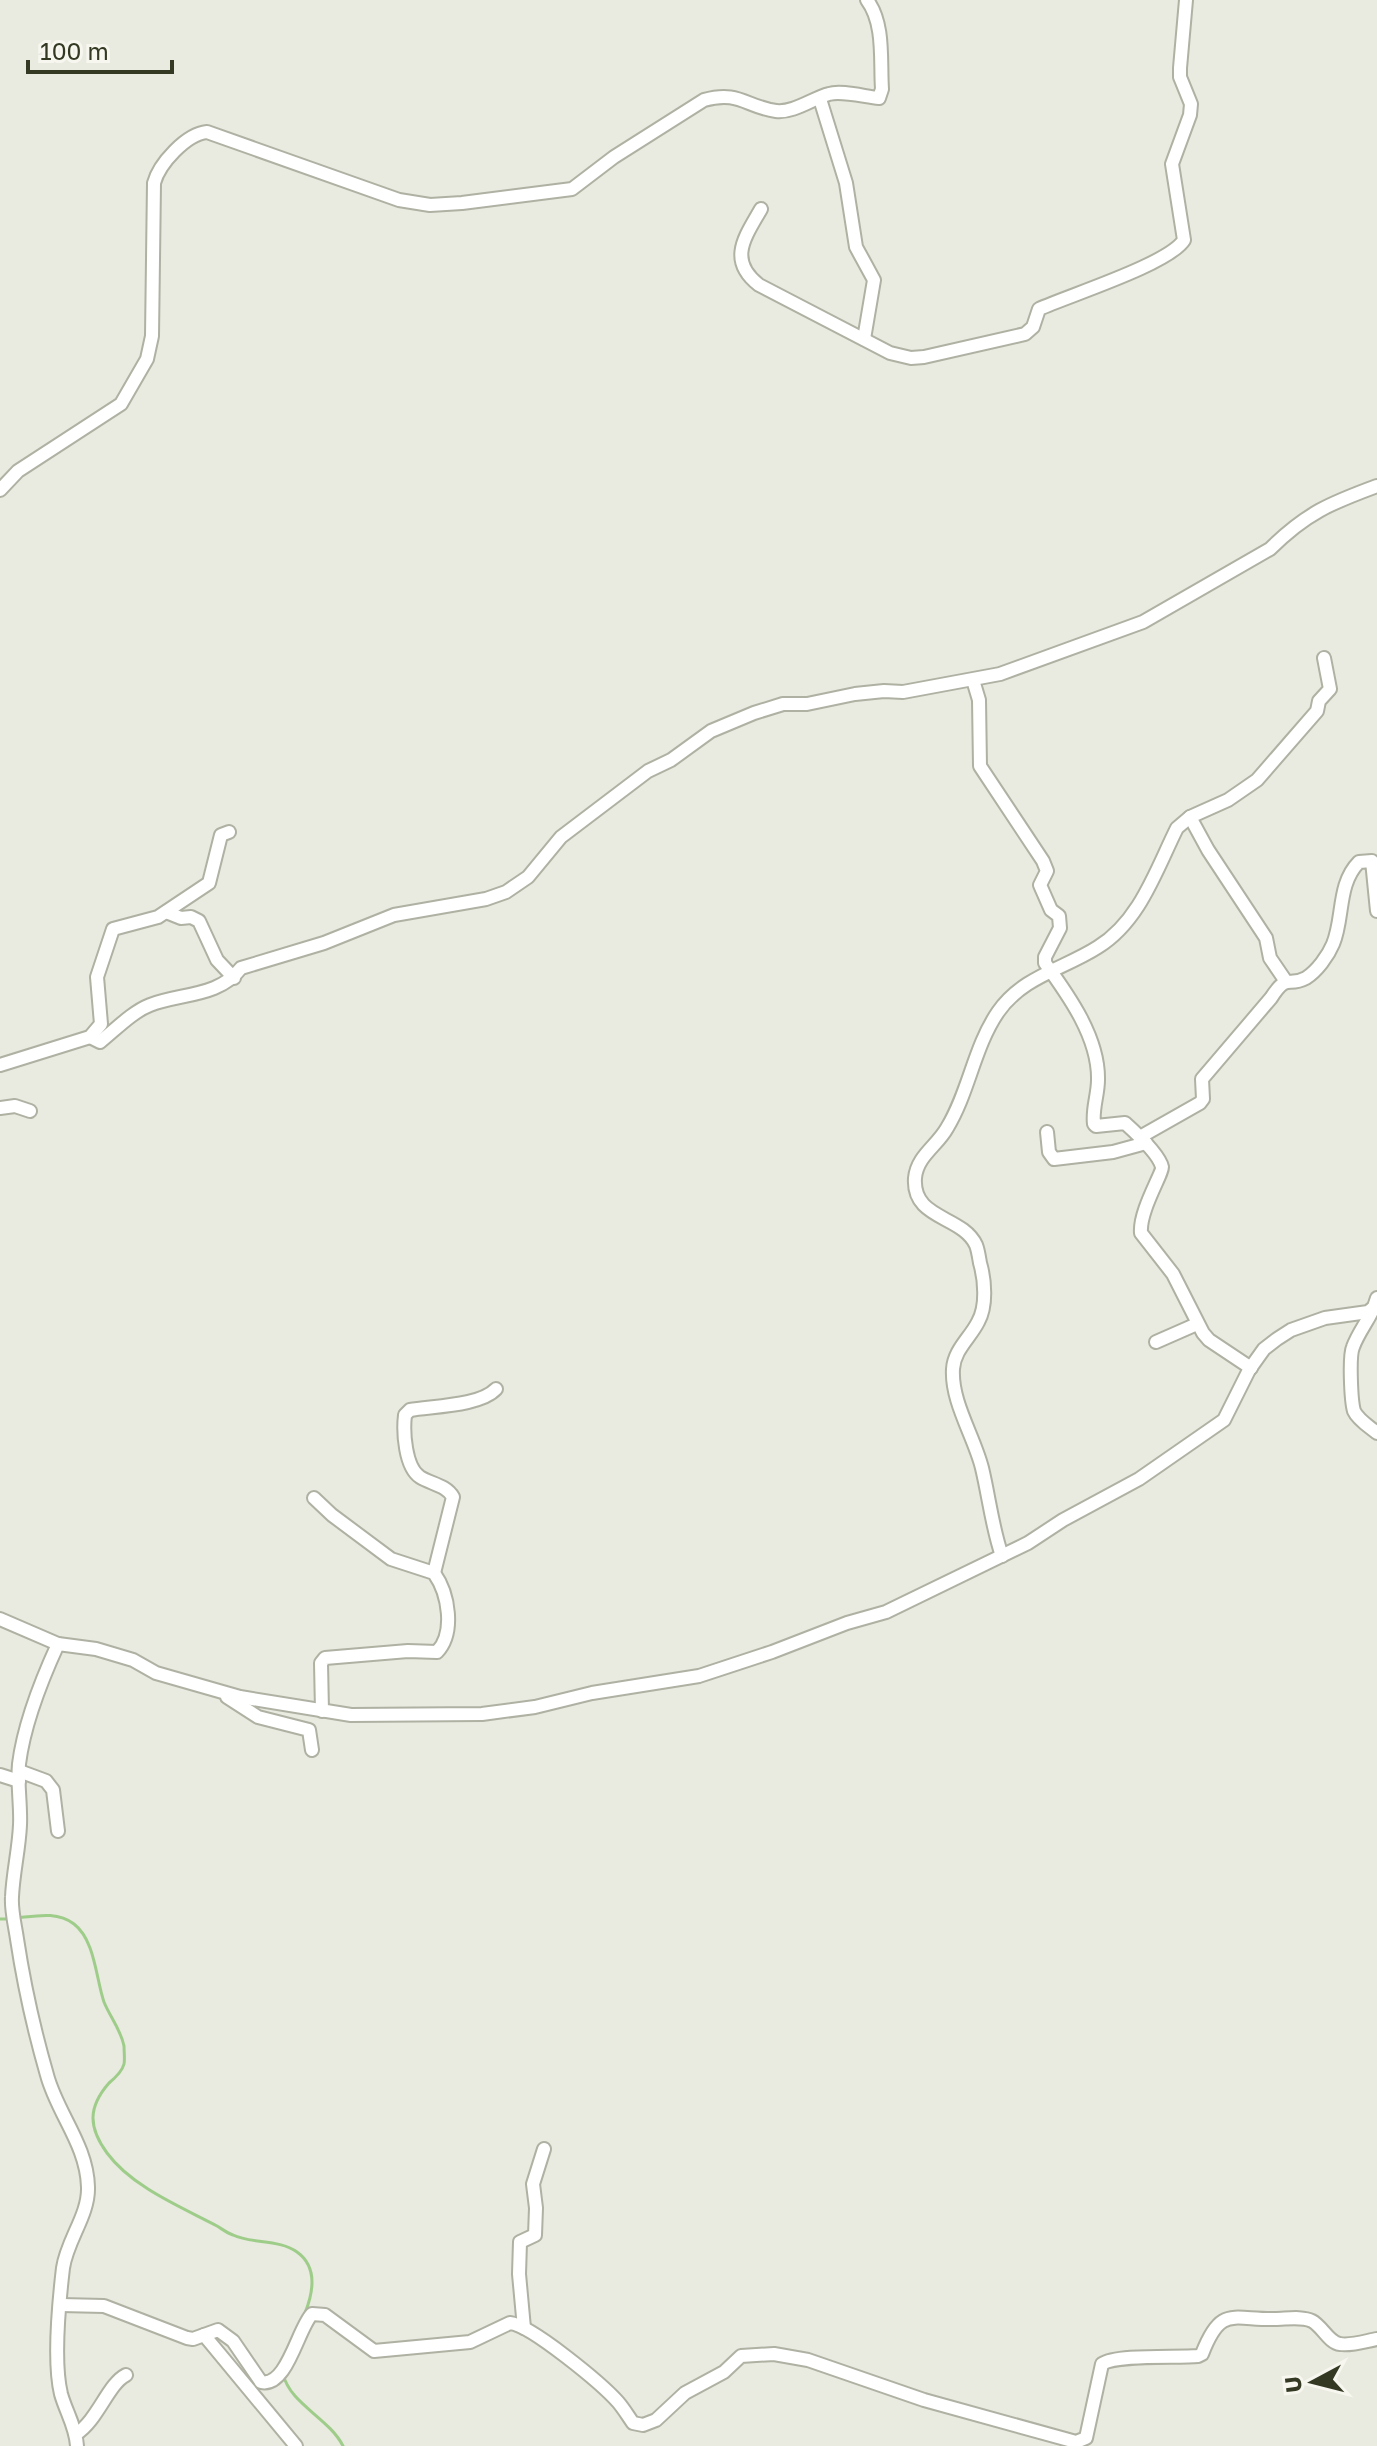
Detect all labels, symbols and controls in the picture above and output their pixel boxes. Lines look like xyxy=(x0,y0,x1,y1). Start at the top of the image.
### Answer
scale bar xyxy=(28,24,172,74)
text: 100 m xyxy=(40,36,109,65)
north arrow xyxy=(1273,2342,1353,2422)
text: U xyxy=(1278,2375,1307,2394)

